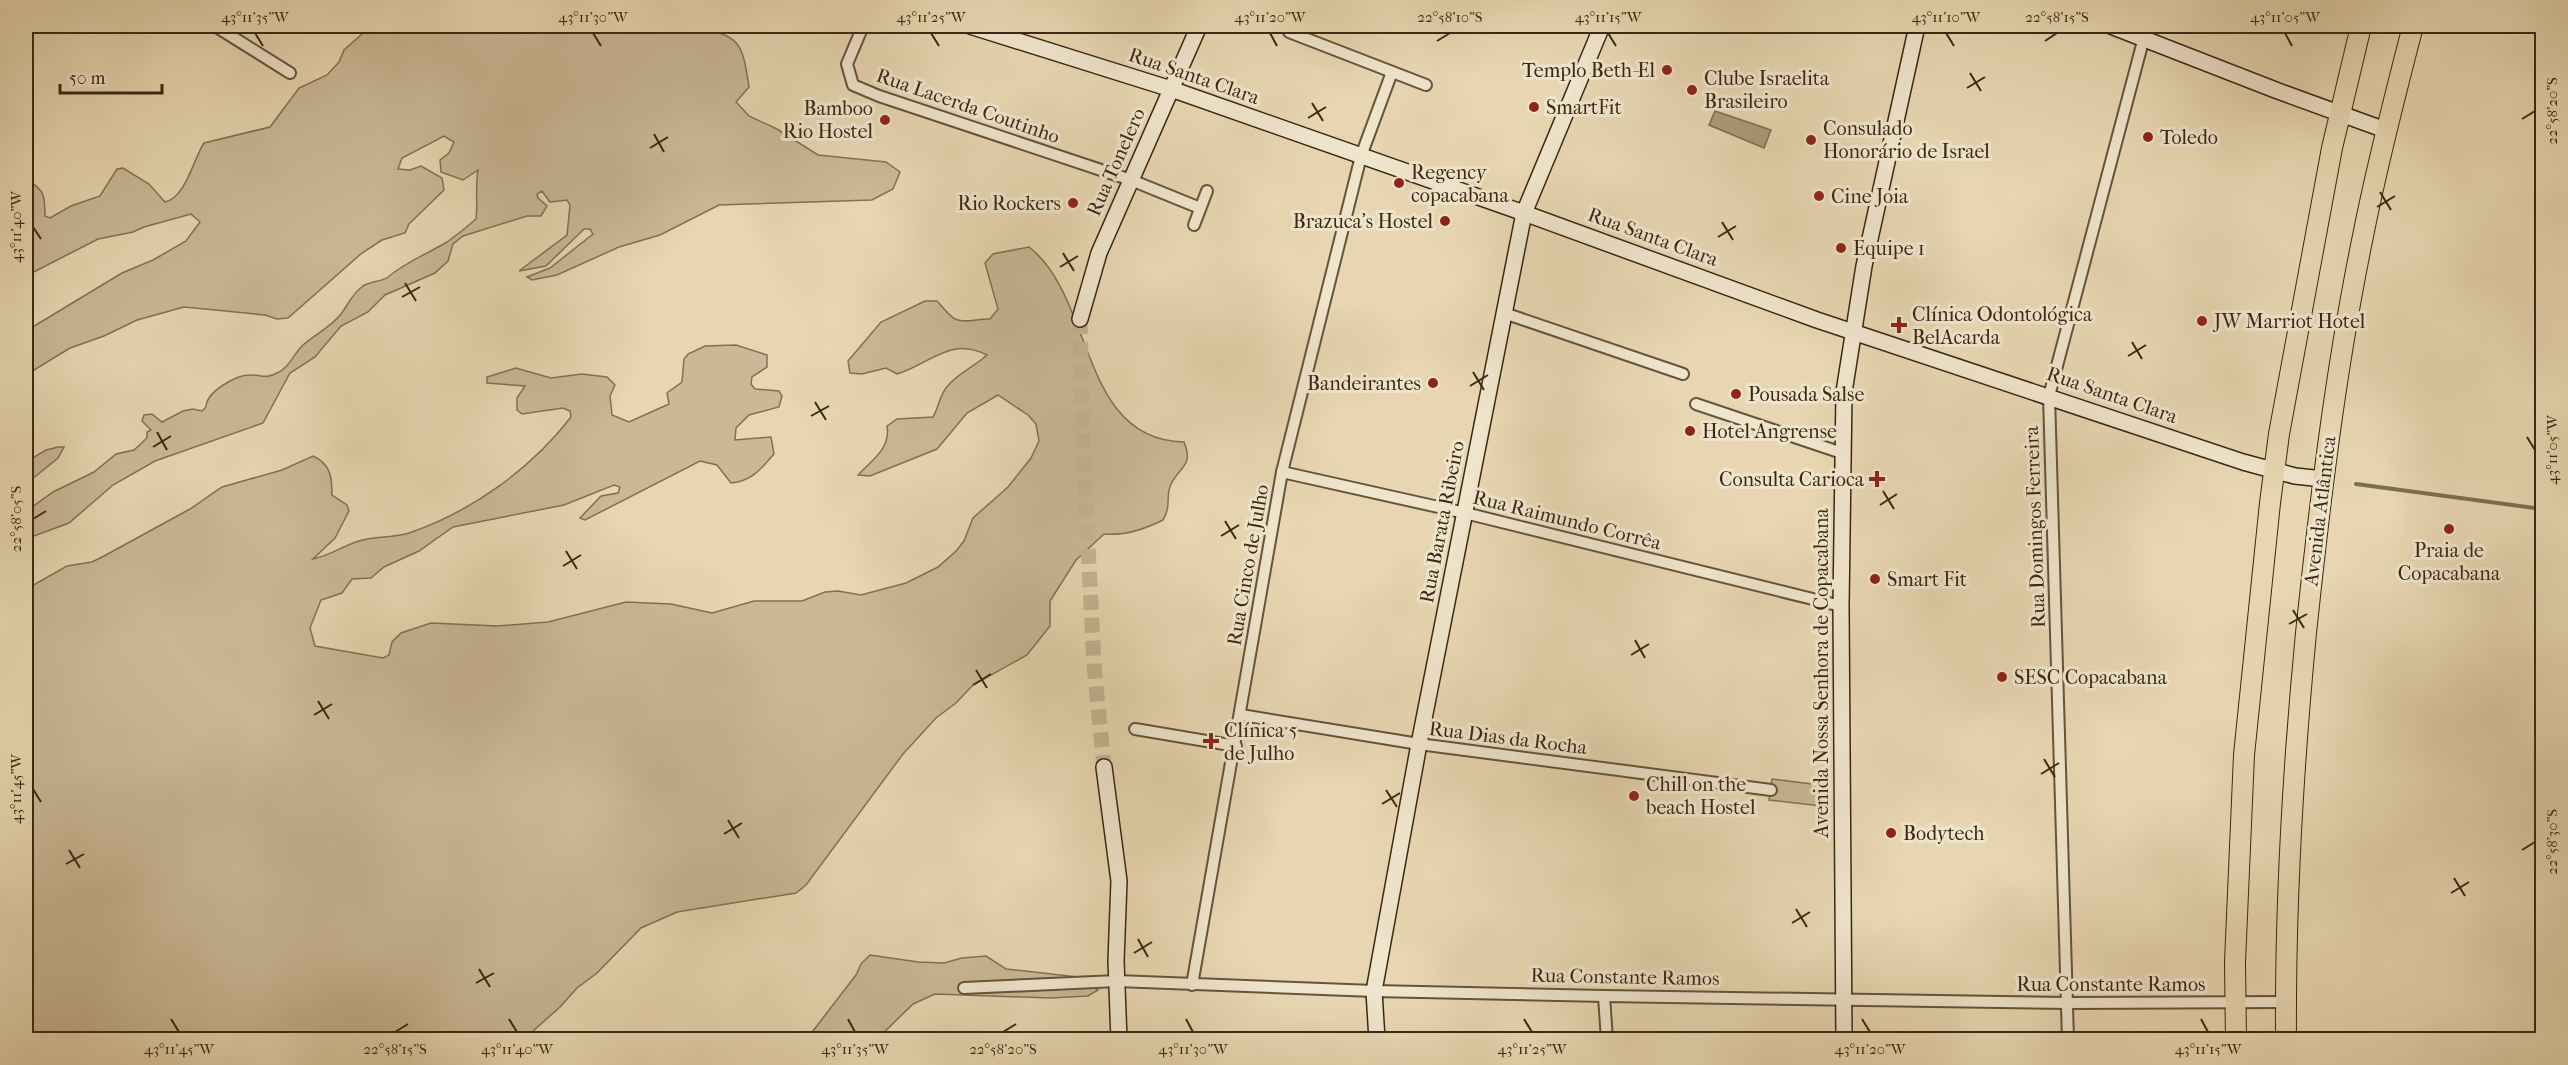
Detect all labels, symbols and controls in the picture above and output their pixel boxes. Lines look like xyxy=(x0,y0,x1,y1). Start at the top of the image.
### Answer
text: 43°11'35"W xyxy=(221,8,290,26)
text: 43°11'30"W xyxy=(558,8,629,26)
text: 43°11'25"W xyxy=(896,8,967,26)
text: 43°11'20"W xyxy=(1235,8,1307,26)
text: 22°58'10"S xyxy=(1417,8,1483,26)
text: 43°11'15"W xyxy=(1575,8,1643,26)
text: 43°11'10"W xyxy=(1912,8,1982,26)
text: 22°58'15"S xyxy=(2025,8,2089,26)
text: 43°11'05"W xyxy=(2250,8,2321,26)
street label: Rua Santa Clara xyxy=(1126,43,1263,109)
scale bar xyxy=(60,57,162,95)
place label: Templo Beth-El xyxy=(1522,59,1655,82)
marker: Templo Beth-El xyxy=(1660,63,1674,77)
street label: Rua Lacerda Coutinho xyxy=(873,64,1063,148)
place label: Clube Israelita Brasileiro xyxy=(1704,67,1830,113)
text: 50 m xyxy=(69,68,106,89)
text: 22°58'20"S xyxy=(2543,77,2561,145)
marker: Clube Israelita Brasileiro xyxy=(1685,83,1699,97)
place label: SmartFit xyxy=(1546,96,1622,119)
place label: Bamboo Rio Hostel xyxy=(783,97,873,143)
marker: SmartFit xyxy=(1527,100,1541,114)
street label: Rua Tonelero xyxy=(1082,104,1150,220)
marker: Bamboo Rio Hostel xyxy=(878,113,892,127)
place label: Consulado Honorário de Israel xyxy=(1823,117,1990,163)
place label: Toledo xyxy=(2160,126,2218,149)
marker: Toledo xyxy=(2141,130,2155,144)
marker: Consulado Honorário de Israel xyxy=(1804,133,1818,147)
place label: Regency copacabana xyxy=(1411,161,1509,207)
marker: Regency copacabana xyxy=(1392,176,1406,190)
place label: Cine Joia xyxy=(1831,185,1909,208)
marker: Cine Joia xyxy=(1812,189,1826,203)
text: 43°11'40"W xyxy=(7,190,25,263)
place label: Rio Rockers xyxy=(957,192,1061,215)
marker: Rio Rockers xyxy=(1066,196,1080,210)
street label: Rua Santa Clara xyxy=(1585,203,1722,271)
place label: Brazuca's Hostel xyxy=(1293,210,1433,233)
marker: Brazuca's Hostel xyxy=(1438,214,1452,228)
place label: Equipe 1 xyxy=(1853,237,1925,260)
marker: Equipe 1 xyxy=(1834,241,1848,255)
place label: Clínica Odontológica BelAcarda xyxy=(1912,303,2093,349)
place label: JW Marriot Hotel xyxy=(2212,310,2366,333)
marker: JW Marriot Hotel xyxy=(2195,314,2209,328)
marker: Clínica Odontológica BelAcarda xyxy=(1890,316,1908,334)
street label: Rua Santa Clara xyxy=(2044,362,2181,428)
place label: Bandeirantes xyxy=(1307,372,1421,395)
marker: Bandeirantes xyxy=(1426,376,1440,390)
place label: Pousada Salse xyxy=(1748,383,1864,406)
marker: Pousada Salse xyxy=(1729,387,1743,401)
text: 43°11'05"W xyxy=(2543,414,2561,485)
place label: Hotel Angrense xyxy=(1702,420,1837,443)
marker: Hotel Angrense xyxy=(1683,424,1697,438)
street label: Rua Domingos Ferreira xyxy=(2020,425,2050,628)
street label: Avenida Atlântica xyxy=(2299,434,2341,588)
street label: Rua Barata Ribeiro xyxy=(1415,439,1469,605)
place label: Consulta Carioca xyxy=(1719,468,1865,491)
marker: Consulta Carioca xyxy=(1868,470,1886,488)
street label: Rua Cinco de Julho xyxy=(1222,483,1274,647)
street label: Rua Raimundo Corrêa xyxy=(1471,485,1664,555)
text: 22°58'05"S xyxy=(7,486,25,552)
street label: Avenida Nossa Senhora de Copacabana xyxy=(1810,507,1833,839)
marker: Praia de Copacabana xyxy=(2442,522,2456,536)
place label: Praia de Copacabana xyxy=(2398,539,2501,585)
place label: Smart Fit xyxy=(1887,568,1967,591)
marker: Smart Fit xyxy=(1868,572,1882,586)
place label: SESC Copacabana xyxy=(2014,666,2168,689)
marker: SESC Copacabana xyxy=(1995,670,2009,684)
street label: Rua Dias da Rocha xyxy=(1428,717,1589,759)
place label: Clínica 5 de Julho xyxy=(1224,719,1297,765)
marker: Clínica 5 de Julho xyxy=(1202,732,1220,750)
text: 43°11'45"W xyxy=(7,753,25,824)
place label: Chill on the beach Hostel xyxy=(1645,773,1756,819)
marker: Chill on the beach Hostel xyxy=(1627,789,1641,803)
text: 22°58'30"S xyxy=(2543,809,2561,875)
place label: Bodytech xyxy=(1903,822,1985,845)
marker: Bodytech xyxy=(1884,826,1898,840)
street label: Rua Constante Ramos xyxy=(1530,964,1720,990)
street label: Rua Constante Ramos xyxy=(2017,973,2205,996)
text: 43°11'45"W xyxy=(144,1040,215,1058)
text: 22°58'15"S xyxy=(363,1040,427,1058)
text: 43°11'40"W xyxy=(481,1040,554,1058)
text: 43°11'35"W xyxy=(821,1040,890,1058)
text: 22°58'20"S xyxy=(969,1040,1037,1058)
text: 43°11'30"W xyxy=(1158,1040,1229,1058)
text: 43°11'25"W xyxy=(1497,1040,1568,1058)
text: 43°11'20"W xyxy=(1835,1040,1907,1058)
text: 43°11'15"W xyxy=(2175,1040,2243,1058)

